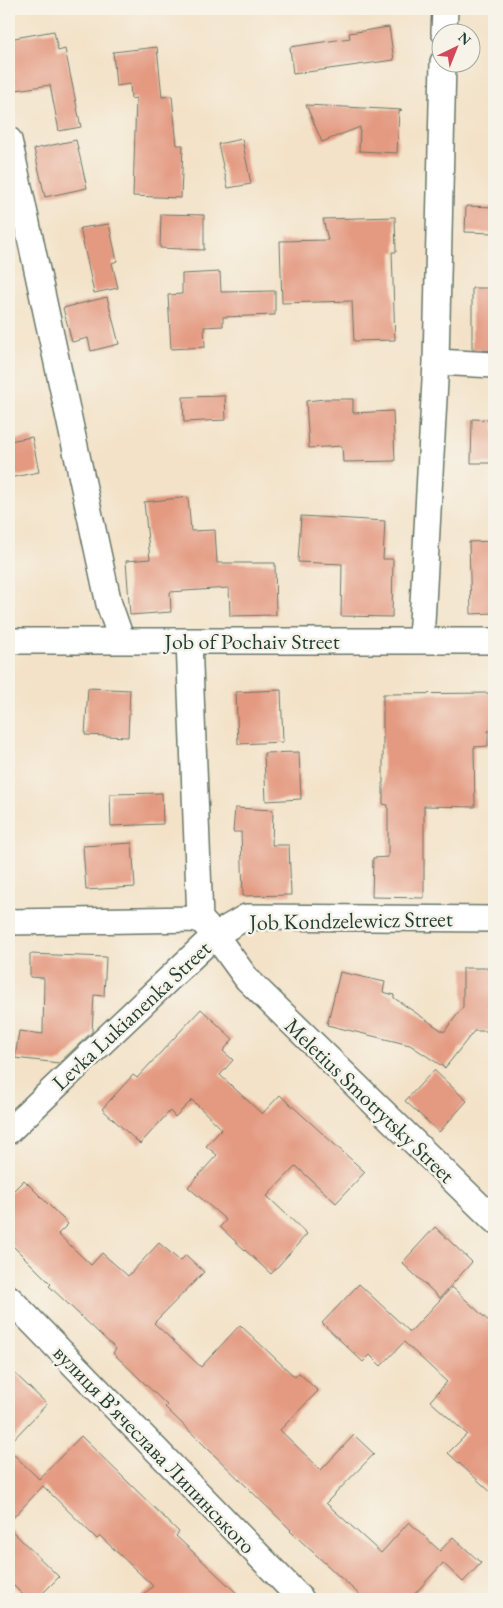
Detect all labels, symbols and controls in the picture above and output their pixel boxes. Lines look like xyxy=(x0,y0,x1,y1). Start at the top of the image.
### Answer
north arrow xyxy=(430,22,480,72)
text: N xyxy=(455,28,476,49)
street label: Job of Pochaiv Street xyxy=(162,627,340,656)
street label: Job Kondzelewicz Street xyxy=(247,904,453,937)
street label: Levka Lukianenka Street xyxy=(46,934,217,1097)
street label: Meletius Smotrytsky Street xyxy=(278,1011,461,1189)
street label: вулиця Вʼячеслава Липинського xyxy=(47,1339,262,1560)

